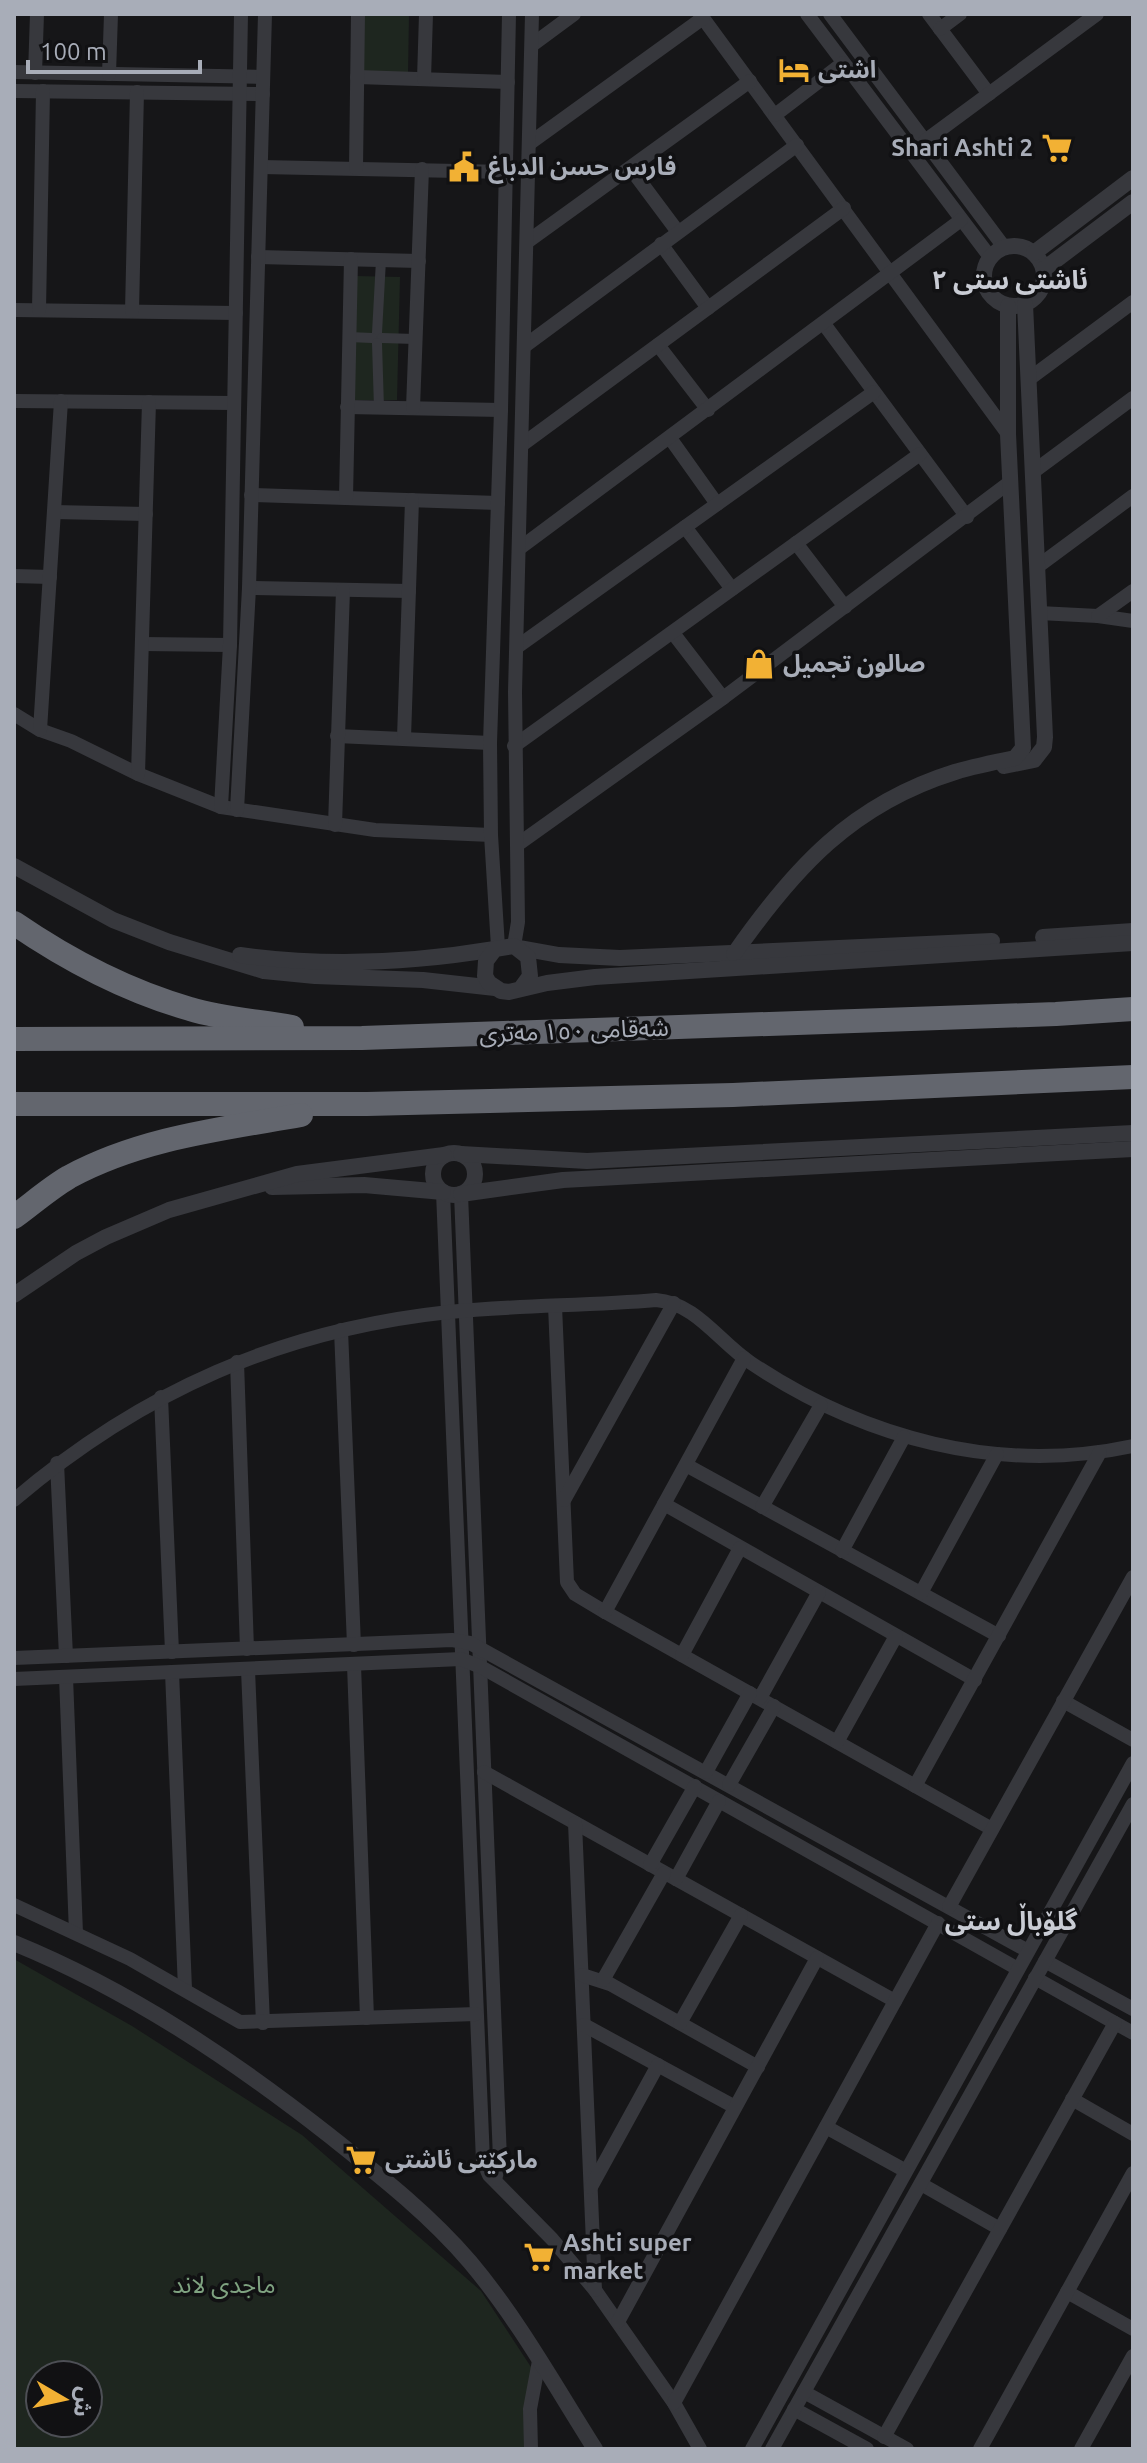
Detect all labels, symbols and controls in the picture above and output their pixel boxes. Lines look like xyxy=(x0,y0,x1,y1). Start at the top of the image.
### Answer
scale bar xyxy=(28,24,200,74)
text: 100 m xyxy=(40,38,107,65)
hotel icon: اشتی xyxy=(777,53,811,87)
place label: اشتی xyxy=(818,56,876,84)
supermarket icon: Shari Ashti 2 xyxy=(1040,131,1074,165)
place label: Shari Ashti 2 xyxy=(891,134,1033,161)
public building icon: فارس حسن الدباغ xyxy=(447,150,481,184)
place label: فارس حسن الدباغ xyxy=(488,153,676,184)
district label: ئاشتی ستی ٢ xyxy=(932,265,1088,295)
shop icon: صالون تجميل xyxy=(742,647,776,681)
place label: صالون تجميل xyxy=(783,650,925,678)
street label: شەقامی ١٥٠ مەتری xyxy=(479,1014,669,1048)
district label: گلۆباڵ ستی xyxy=(945,1903,1078,1936)
supermarket icon: مارکێتی ئاشتی xyxy=(344,2143,378,2177)
place label: مارکێتی ئاشتی xyxy=(385,2146,538,2174)
place label: Ashti super market xyxy=(563,2229,692,2284)
supermarket icon: Ashti super market xyxy=(522,2240,556,2274)
park label: ماجدی لاند xyxy=(172,2271,276,2299)
north arrow xyxy=(24,2359,104,2439)
text: ش xyxy=(69,2385,99,2419)

